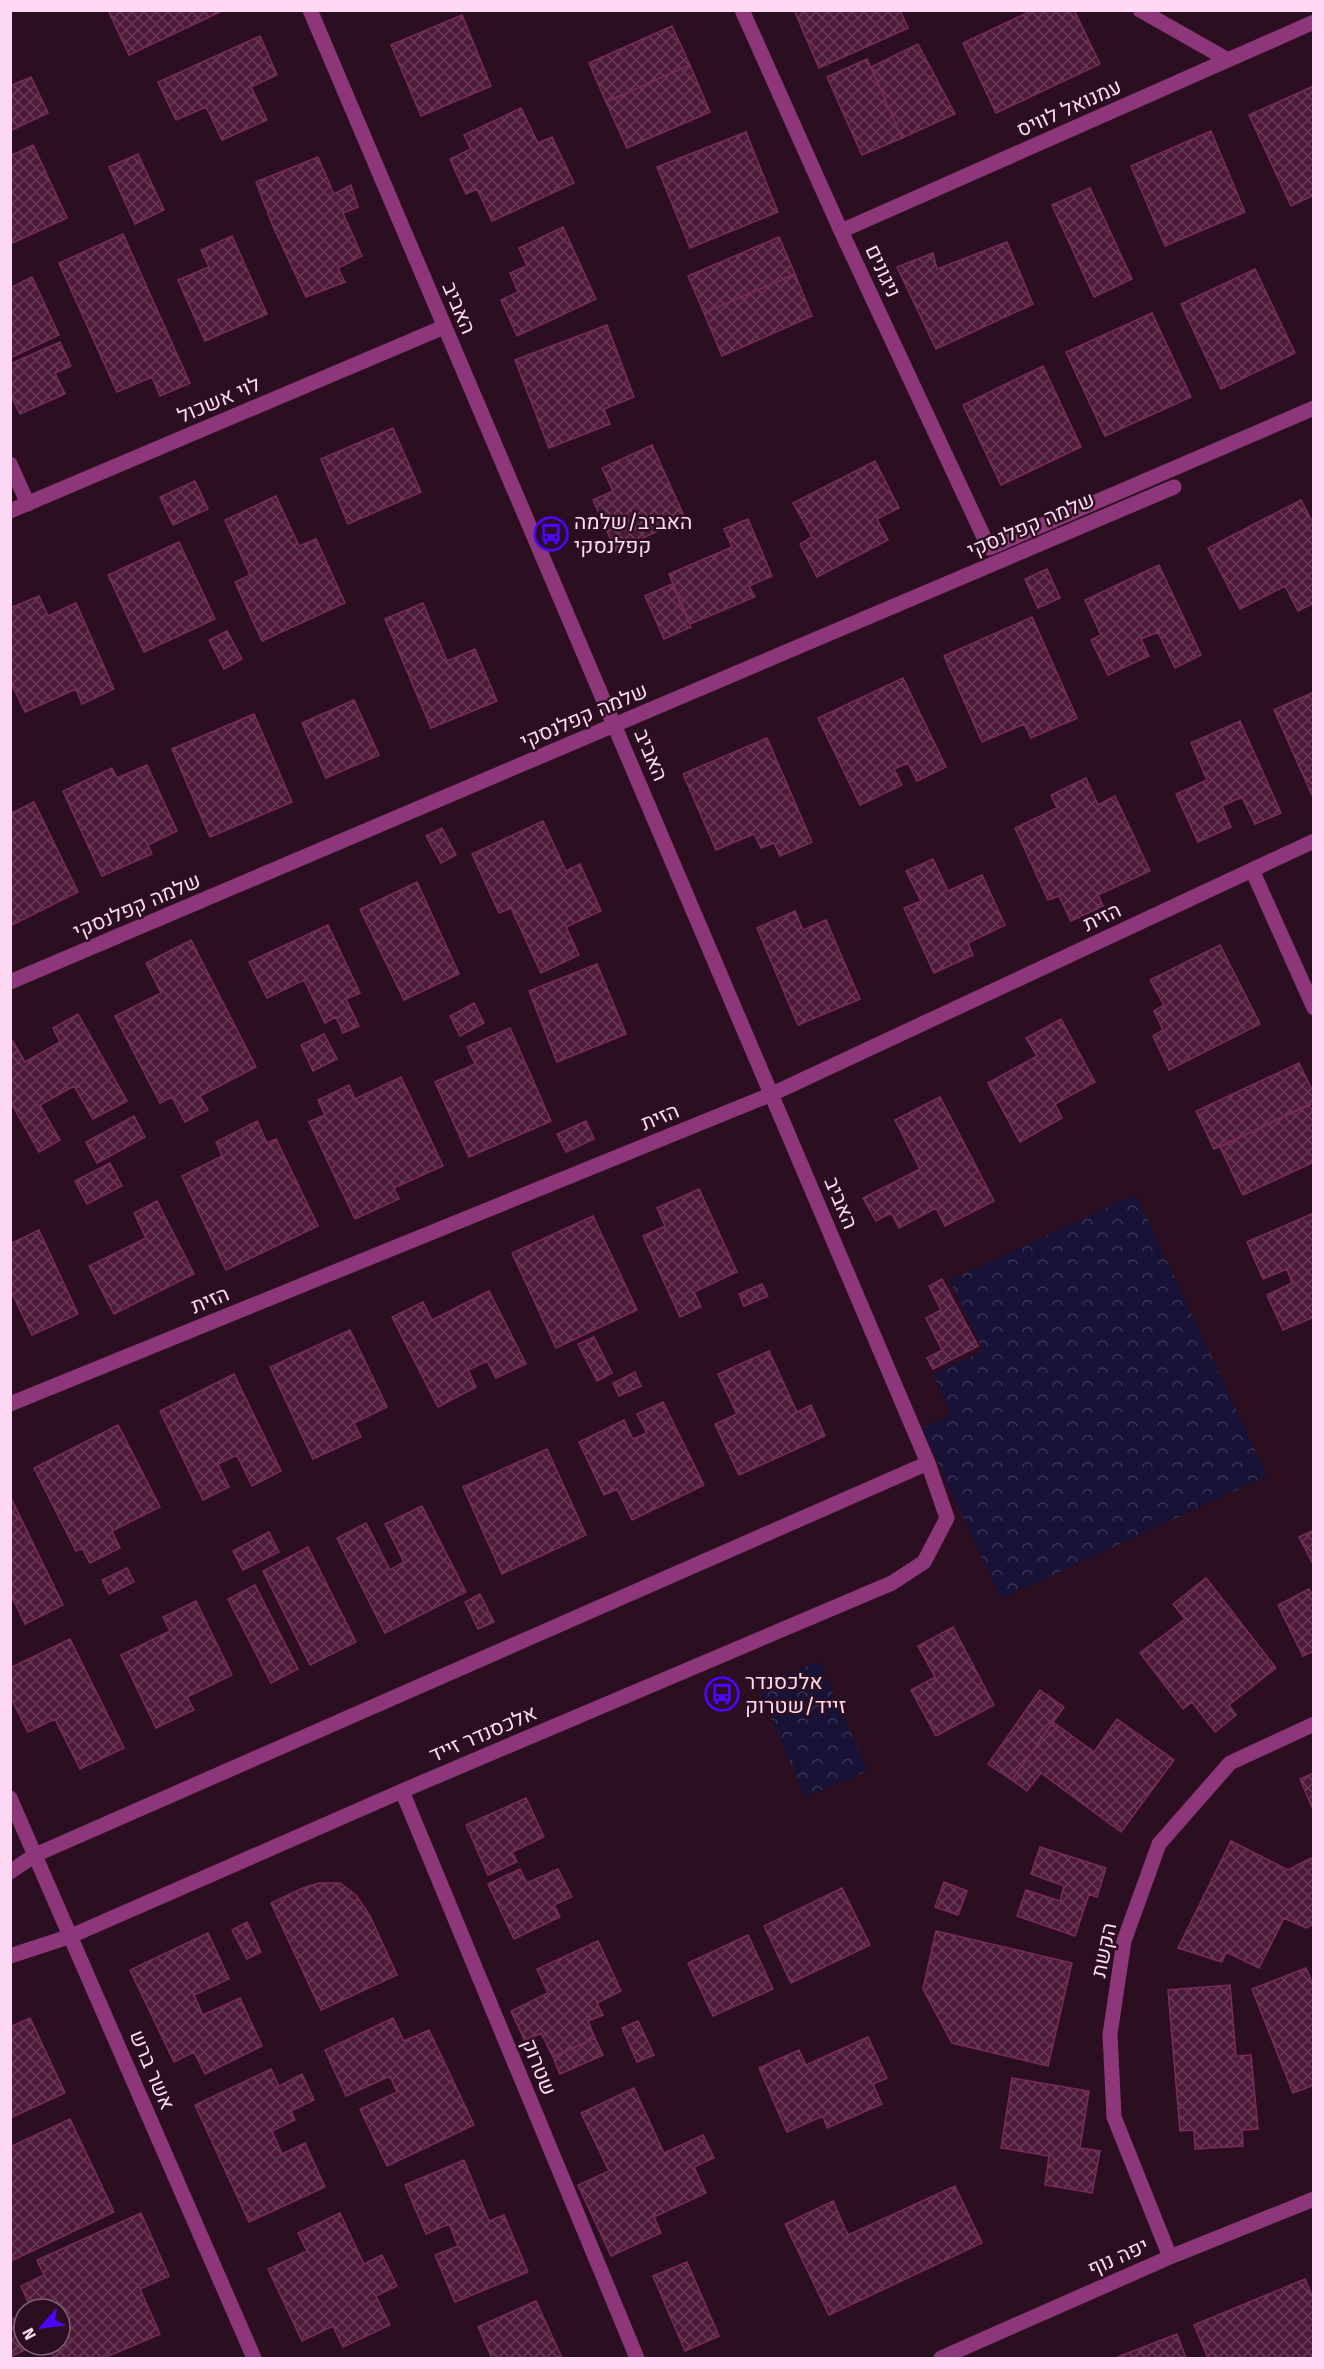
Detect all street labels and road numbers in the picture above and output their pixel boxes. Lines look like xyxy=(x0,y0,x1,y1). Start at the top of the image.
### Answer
street label: עמנואל לוויס xyxy=(1013,73,1125,143)
street label: ניגונים xyxy=(859,240,907,302)
street label: האביב xyxy=(436,278,482,338)
street label: לוי אשכול xyxy=(174,371,264,429)
street label: שלמה קפלנסקי xyxy=(963,486,1099,564)
street label: שלמה קפלנסקי xyxy=(516,677,652,755)
street label: האביב xyxy=(628,725,674,785)
street label: שלמה קפלנסקי xyxy=(69,867,205,945)
street label: הזית xyxy=(1079,897,1125,937)
street label: הזית xyxy=(637,1098,683,1136)
street label: האביב xyxy=(818,1173,864,1233)
street label: הזית xyxy=(187,1281,233,1319)
street label: אלכסנדר זייד xyxy=(425,1700,541,1768)
street label: הקשת xyxy=(1086,1920,1122,1980)
street label: אשר ברש xyxy=(124,2026,180,2114)
street label: שטרוק xyxy=(516,2035,562,2099)
street label: יפה נוף xyxy=(1084,2232,1152,2282)

